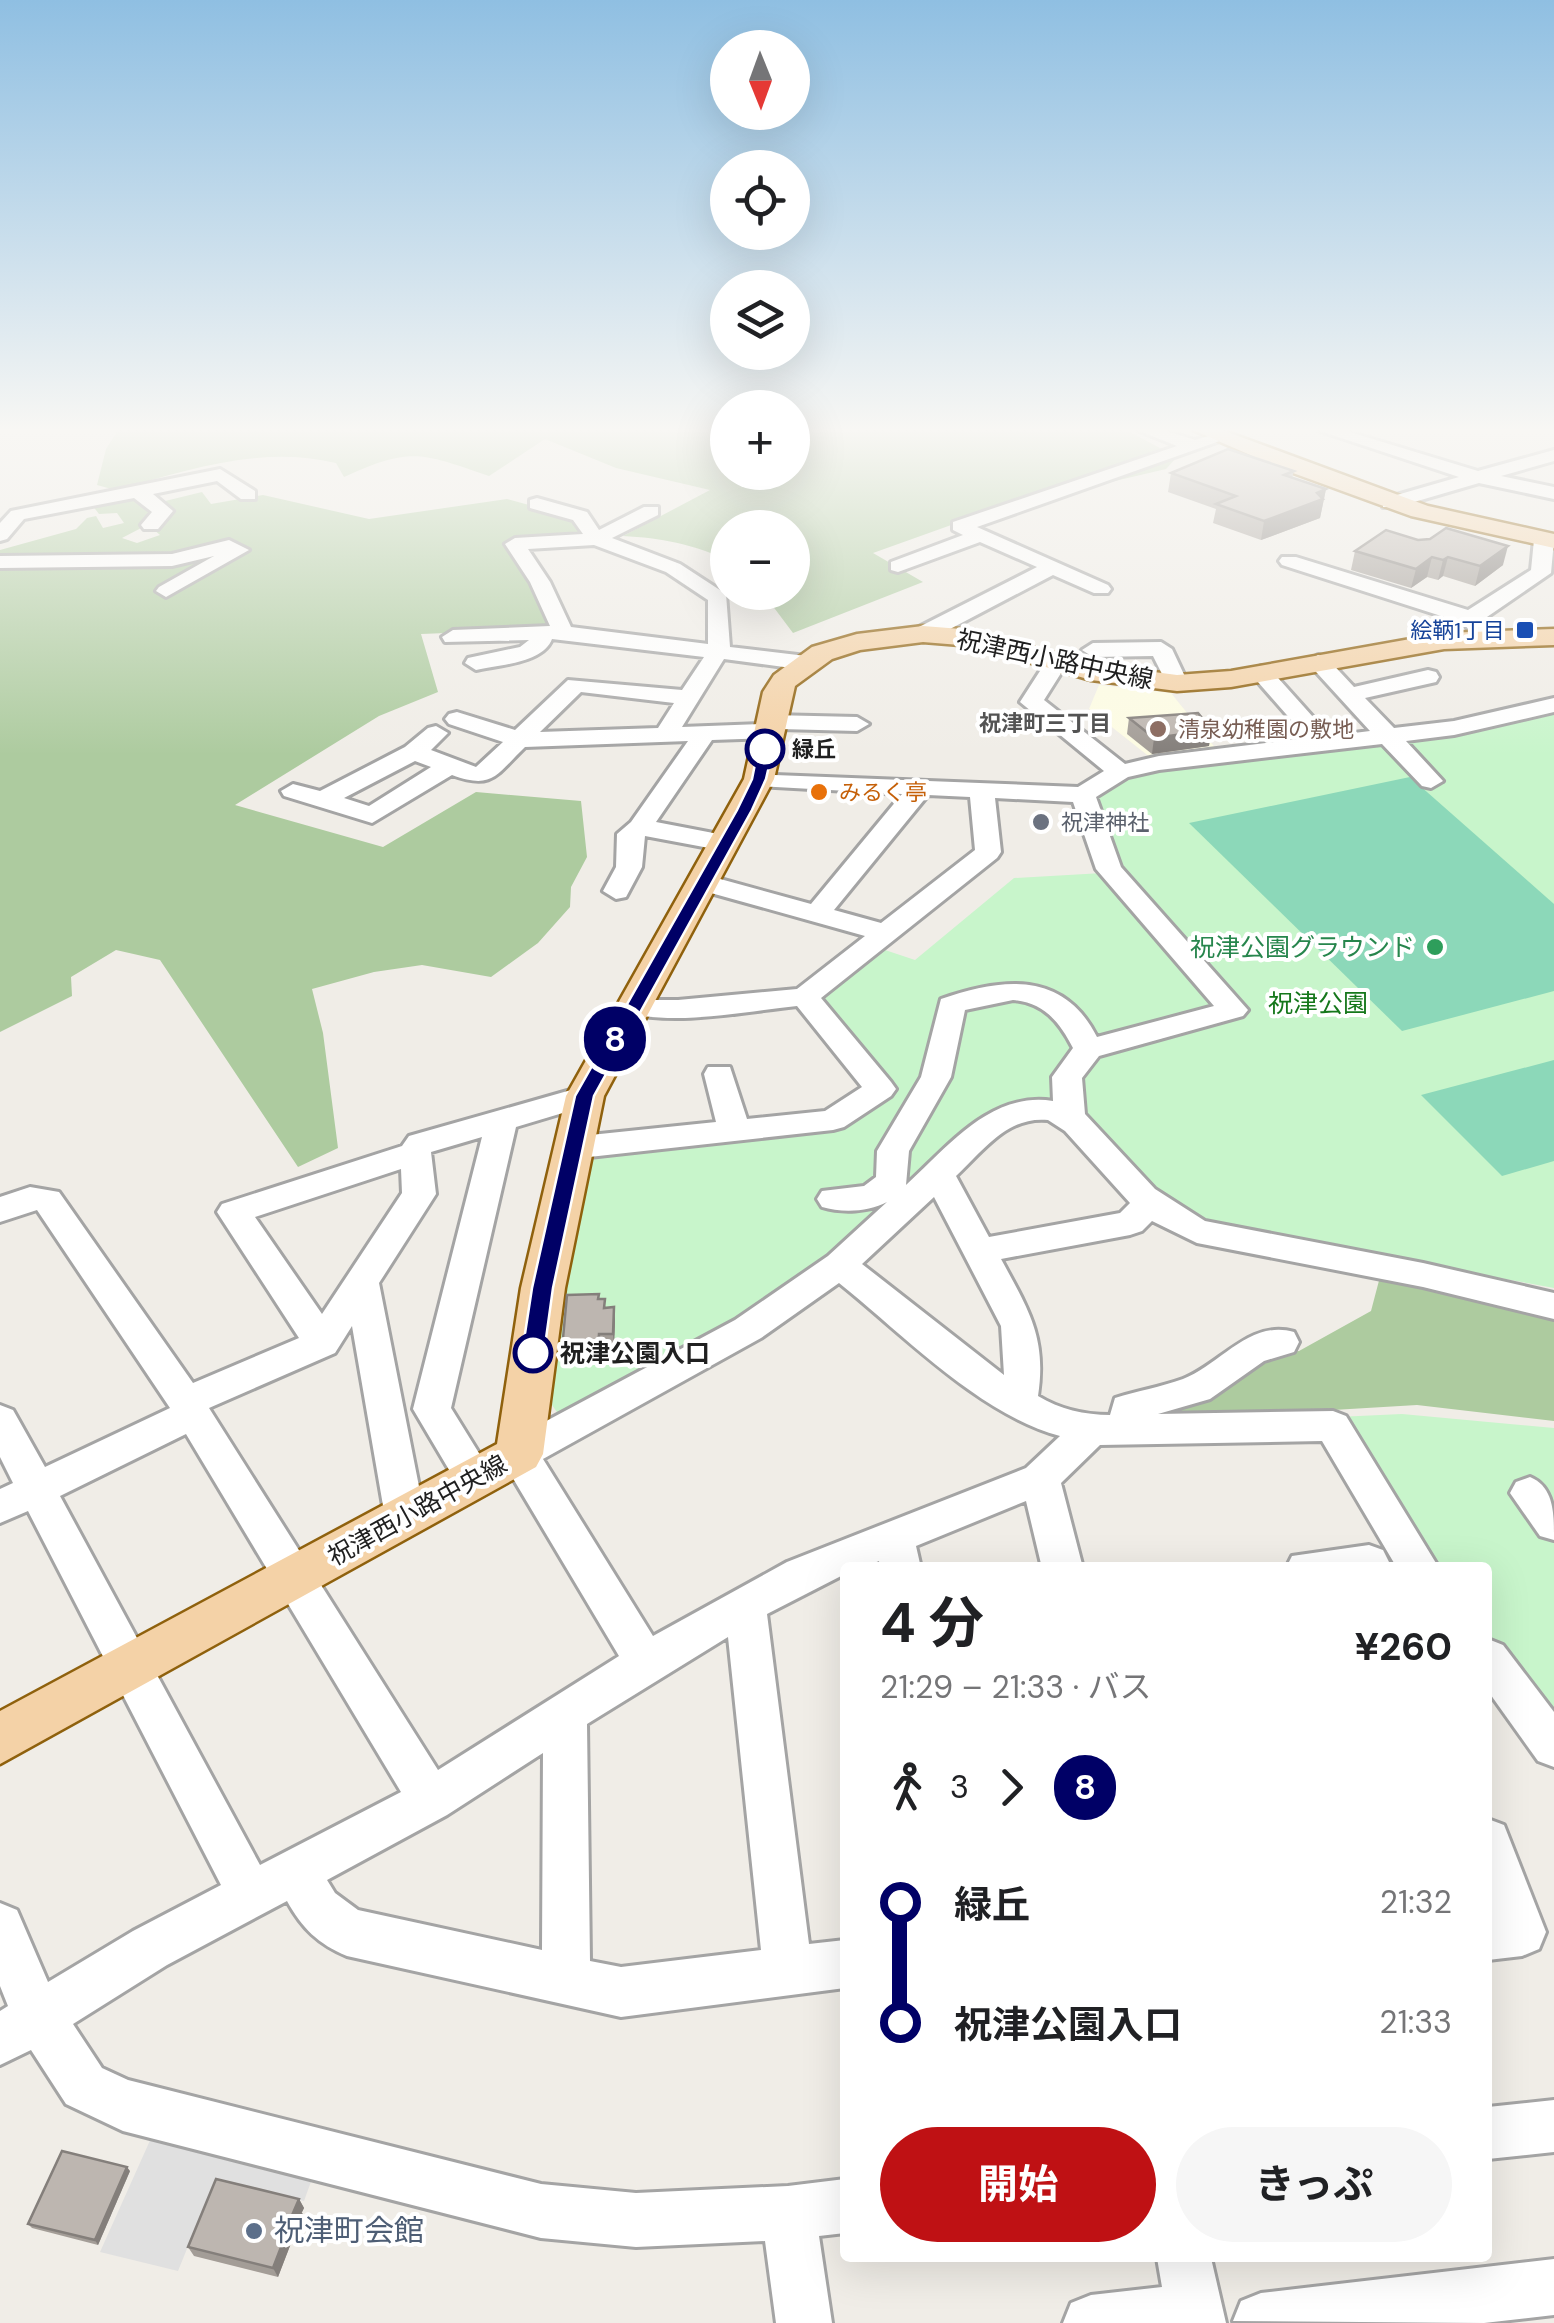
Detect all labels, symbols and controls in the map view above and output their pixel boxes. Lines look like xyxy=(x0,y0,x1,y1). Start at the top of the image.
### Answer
north arrow xyxy=(710,30,810,130)
map controls xyxy=(710,30,810,610)
button: locate xyxy=(710,150,810,250)
button: layers xyxy=(710,270,810,370)
button: + xyxy=(710,390,810,490)
button: − xyxy=(710,510,810,610)
place label: 絵鞆1丁目 xyxy=(1410,616,1505,645)
marker: 絵鞆1丁目 xyxy=(1514,619,1536,641)
street label: 祝津西小路中央線 xyxy=(954,623,1156,696)
district label: 祝津町三丁目 xyxy=(979,709,1111,738)
place label: 清泉幼稚園の敷地 xyxy=(1178,715,1354,744)
marker: 清泉幼稚園の敷地 xyxy=(1147,718,1169,740)
marker: 緑丘 xyxy=(746,730,784,768)
place label: 緑丘 xyxy=(792,735,836,764)
place label: みるく亭 xyxy=(839,778,927,807)
marker: みるく亭 xyxy=(808,781,830,803)
place label: 祝津神社 xyxy=(1061,808,1149,837)
marker: 祝津神社 xyxy=(1030,811,1052,833)
place label: 祝津公園グラウンド xyxy=(1190,931,1415,964)
marker: 祝津公園グラウンド xyxy=(1424,936,1446,958)
park label: 祝津公園 xyxy=(1268,987,1368,1020)
line badge: 8 xyxy=(582,1006,648,1072)
text: 8 xyxy=(604,1016,626,1062)
marker: 祝津公園入口 xyxy=(514,1334,552,1372)
place label: 祝津公園入口 xyxy=(560,1337,710,1370)
street label: 祝津西小路中央線 xyxy=(322,1448,513,1573)
text: 4 分 xyxy=(880,1587,984,1659)
text: ¥260 xyxy=(1355,1622,1452,1672)
text: 21:29 – 21:33 · バス xyxy=(880,1666,1152,1708)
icon: walk xyxy=(880,1760,935,1815)
icon: forward xyxy=(984,1760,1039,1815)
text: 8 xyxy=(1074,1764,1096,1810)
text: 3 xyxy=(950,1766,969,1808)
text: 緑丘 xyxy=(954,1880,1030,1930)
text: 21:32 xyxy=(1380,1881,1452,1923)
text: 祝津公園入口 xyxy=(954,2000,1182,2050)
text: 21:33 xyxy=(1379,2001,1452,2043)
button: 開始 xyxy=(880,2127,1156,2242)
button: きっぷ xyxy=(1176,2127,1452,2242)
place label: 祝津町会館 xyxy=(274,2211,424,2250)
marker: 祝津町会館 xyxy=(243,2220,265,2242)

